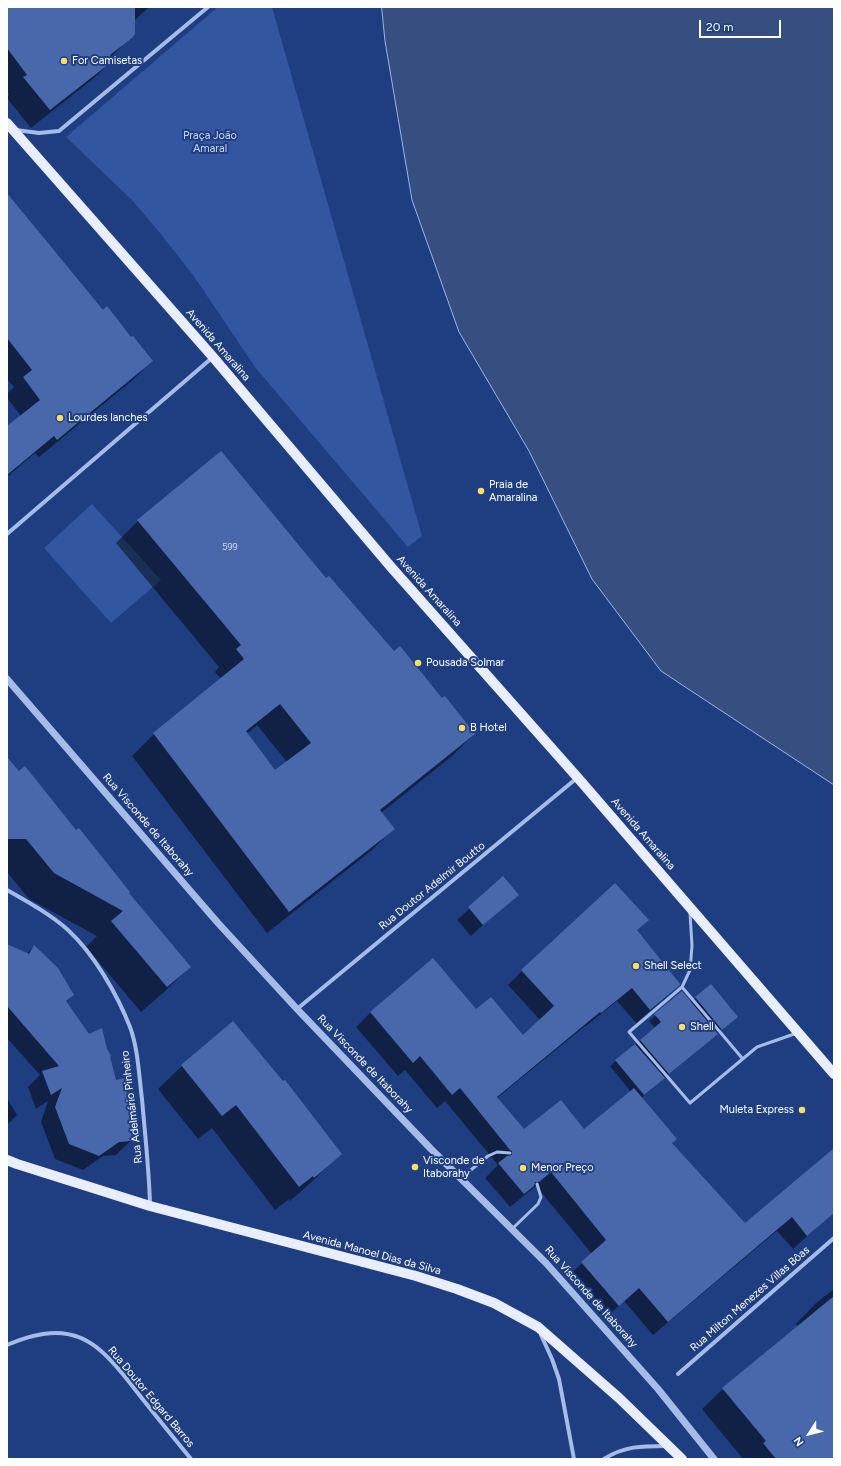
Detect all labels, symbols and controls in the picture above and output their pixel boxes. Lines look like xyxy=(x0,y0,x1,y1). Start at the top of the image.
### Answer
scale bar xyxy=(701,12,783,38)
text: 20 m xyxy=(706,20,734,34)
place label: For Camisetas xyxy=(72,54,142,68)
marker: For Camisetas xyxy=(59,56,69,66)
park label: Praça João Amaral xyxy=(183,129,237,155)
street label: Avenida Amaralina xyxy=(183,306,253,384)
place label: Lourdes lanches xyxy=(68,411,148,425)
marker: Lourdes lanches xyxy=(55,413,65,423)
place label: Praia de Amaralina xyxy=(489,478,537,504)
marker: Praia de Amaralina xyxy=(476,486,486,496)
house number: 599 xyxy=(222,542,238,552)
street label: Avenida Amaralina xyxy=(394,553,464,629)
place label: Pousada Solmar xyxy=(426,656,505,670)
marker: Pousada Solmar xyxy=(413,658,423,668)
place label: B Hotel xyxy=(470,721,507,735)
marker: B Hotel xyxy=(457,723,467,733)
street label: Rua Visconde de Itaborahy xyxy=(100,771,196,879)
street label: Avenida Amaralina xyxy=(608,795,678,873)
street label: Rua Doutor Adelmir Boutto xyxy=(376,839,488,933)
place label: Shell Select xyxy=(644,959,702,973)
marker: Shell Select xyxy=(631,961,641,971)
street label: Rua Visconde de Itaborahy xyxy=(314,1012,416,1116)
place label: Shell xyxy=(690,1020,714,1034)
marker: Shell xyxy=(677,1022,687,1032)
street label: Rua Adelmário Pinheiro xyxy=(119,1050,145,1164)
place label: Muleta Express xyxy=(719,1103,794,1117)
marker: Muleta Express xyxy=(797,1105,807,1115)
place label: Visconde de Itaborahy xyxy=(423,1154,484,1180)
place label: Menor Preço xyxy=(531,1161,594,1175)
marker: Visconde de Itaborahy xyxy=(410,1162,420,1172)
marker: Menor Preço xyxy=(518,1163,528,1173)
street label: Avenida Manoel Dias da Silva xyxy=(302,1228,442,1278)
street label: Rua Visconde de Itaborahy xyxy=(542,1243,640,1351)
street label: Rua Milton Menezes Villas Bôas xyxy=(688,1244,812,1354)
street label: Rua Doutor Edgard Barros xyxy=(105,1344,197,1450)
north arrow xyxy=(789,1414,829,1454)
text: N xyxy=(791,1434,807,1449)

